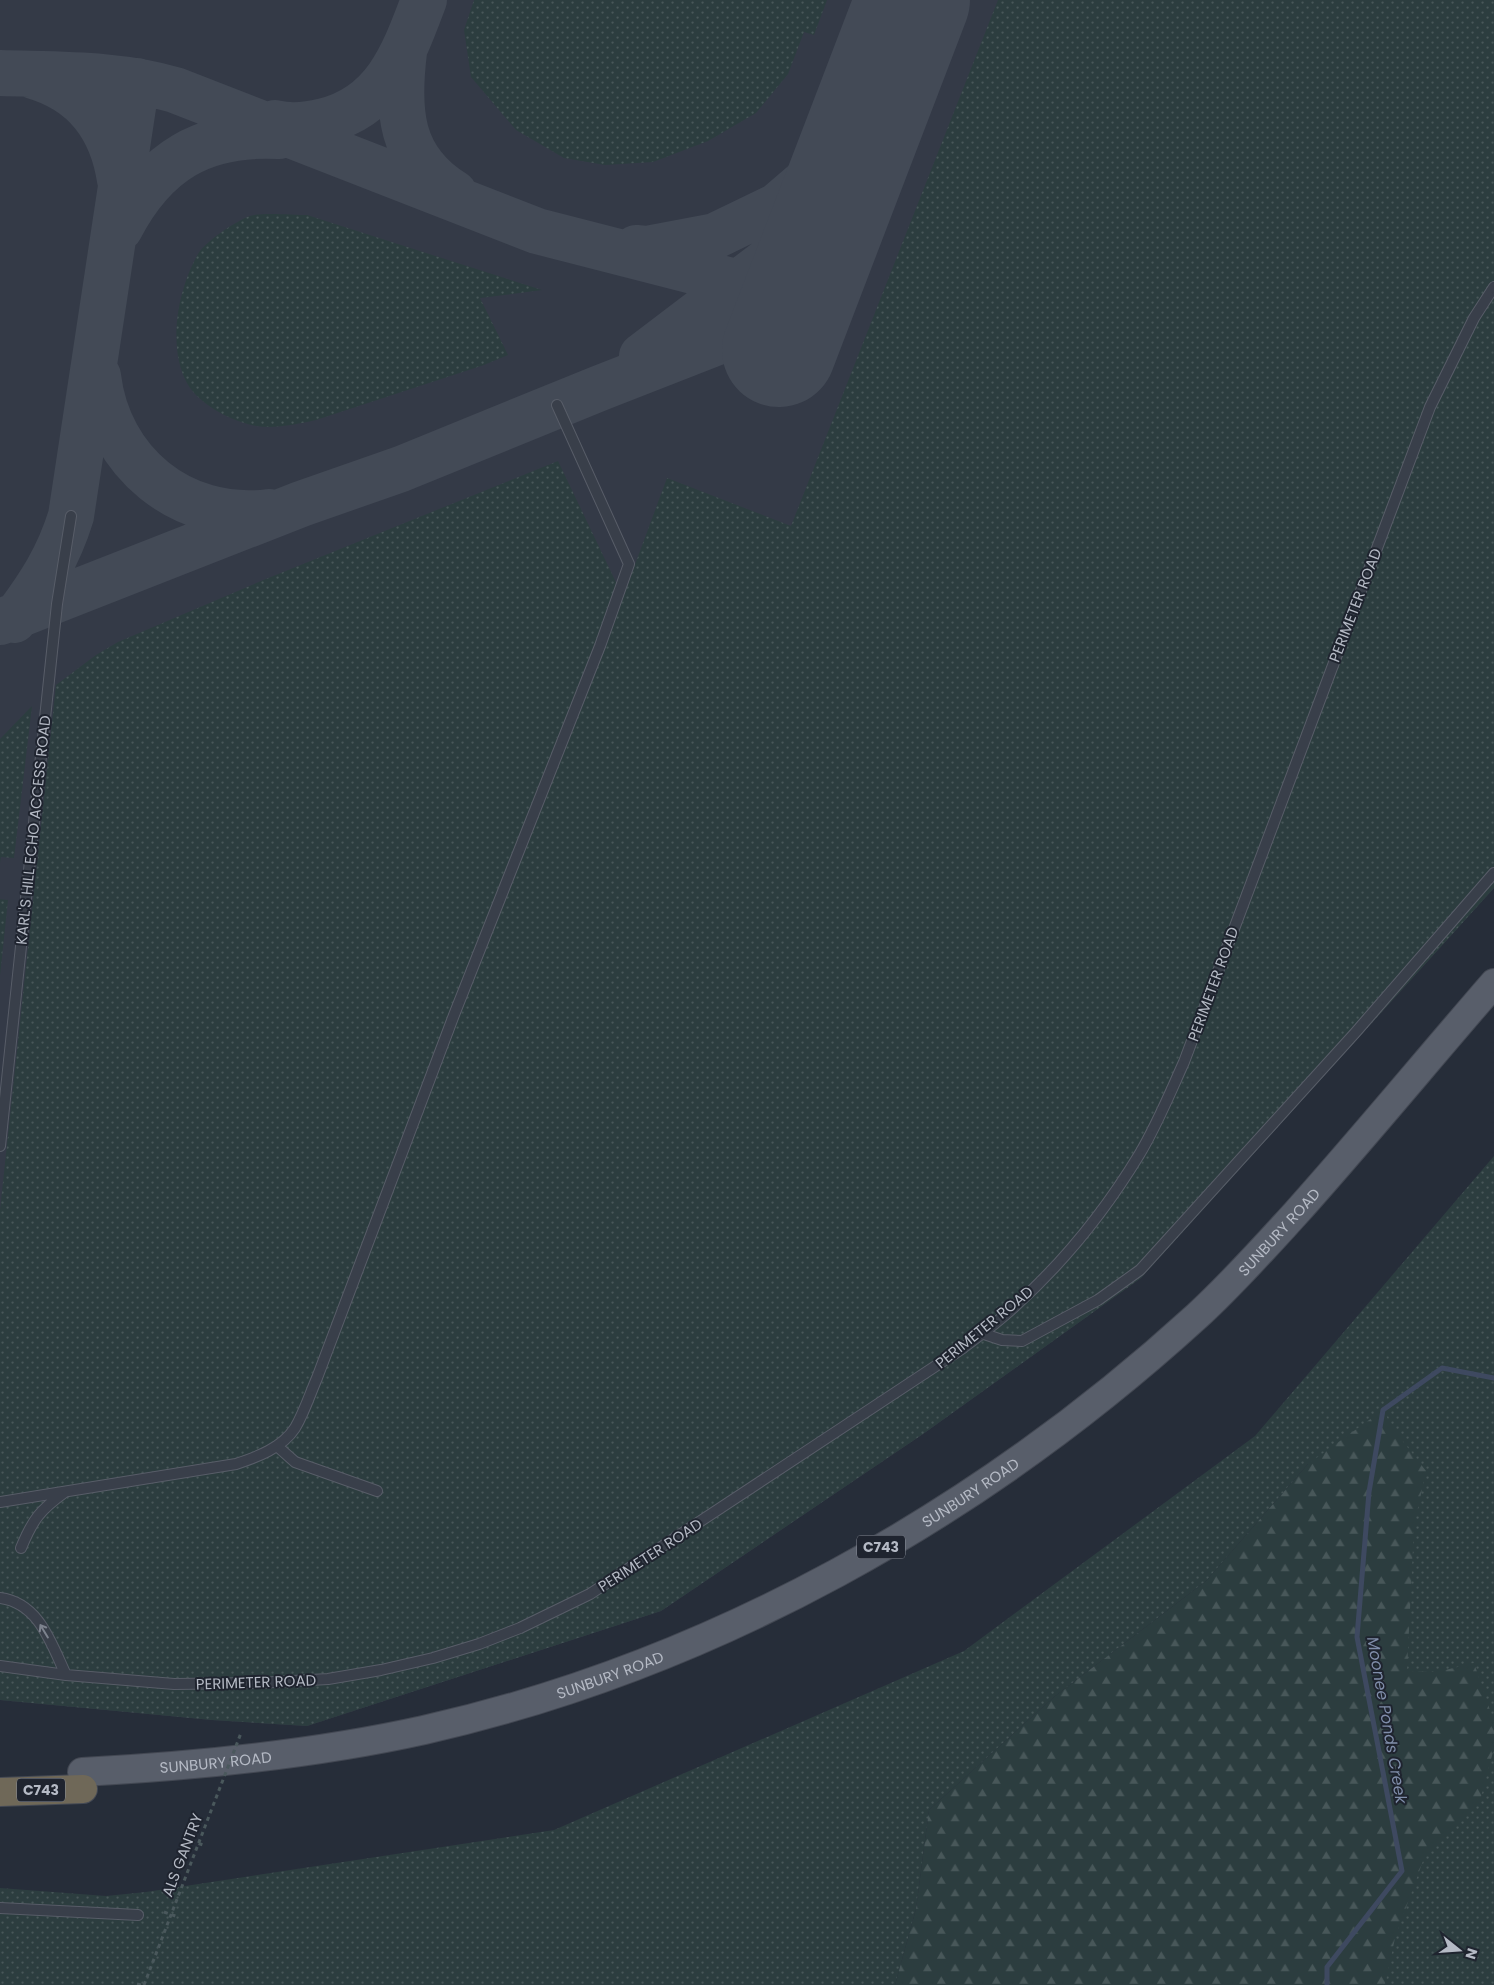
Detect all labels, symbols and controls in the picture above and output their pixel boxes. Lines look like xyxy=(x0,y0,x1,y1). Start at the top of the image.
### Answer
street label: PERIMETER ROAD xyxy=(1324,545,1386,665)
street label: KARL'S HILL ECHO ACCESS ROAD xyxy=(11,714,55,946)
street label: PERIMETER ROAD xyxy=(1183,924,1243,1044)
street label: SUNBURY ROAD xyxy=(1233,1183,1324,1280)
street label: PERIMETER ROAD xyxy=(931,1281,1037,1373)
street label: SUNBURY ROAD xyxy=(918,1452,1023,1532)
street label: PERIMETER ROAD xyxy=(594,1513,706,1597)
road number: C743 xyxy=(857,1535,905,1558)
one-way arrow xyxy=(39,1625,49,1639)
water label: Moonee Ponds Creek xyxy=(1361,1635,1413,1806)
street label: SUNBURY ROAD xyxy=(554,1645,666,1704)
street label: PERIMETER ROAD xyxy=(195,1669,317,1695)
street label: SUNBURY ROAD xyxy=(159,1746,273,1778)
road number: C743 xyxy=(17,1778,65,1802)
street label: ALS GANTRY xyxy=(156,1810,208,1900)
north arrow xyxy=(1434,1925,1484,1975)
text: N xyxy=(1460,1946,1483,1962)

